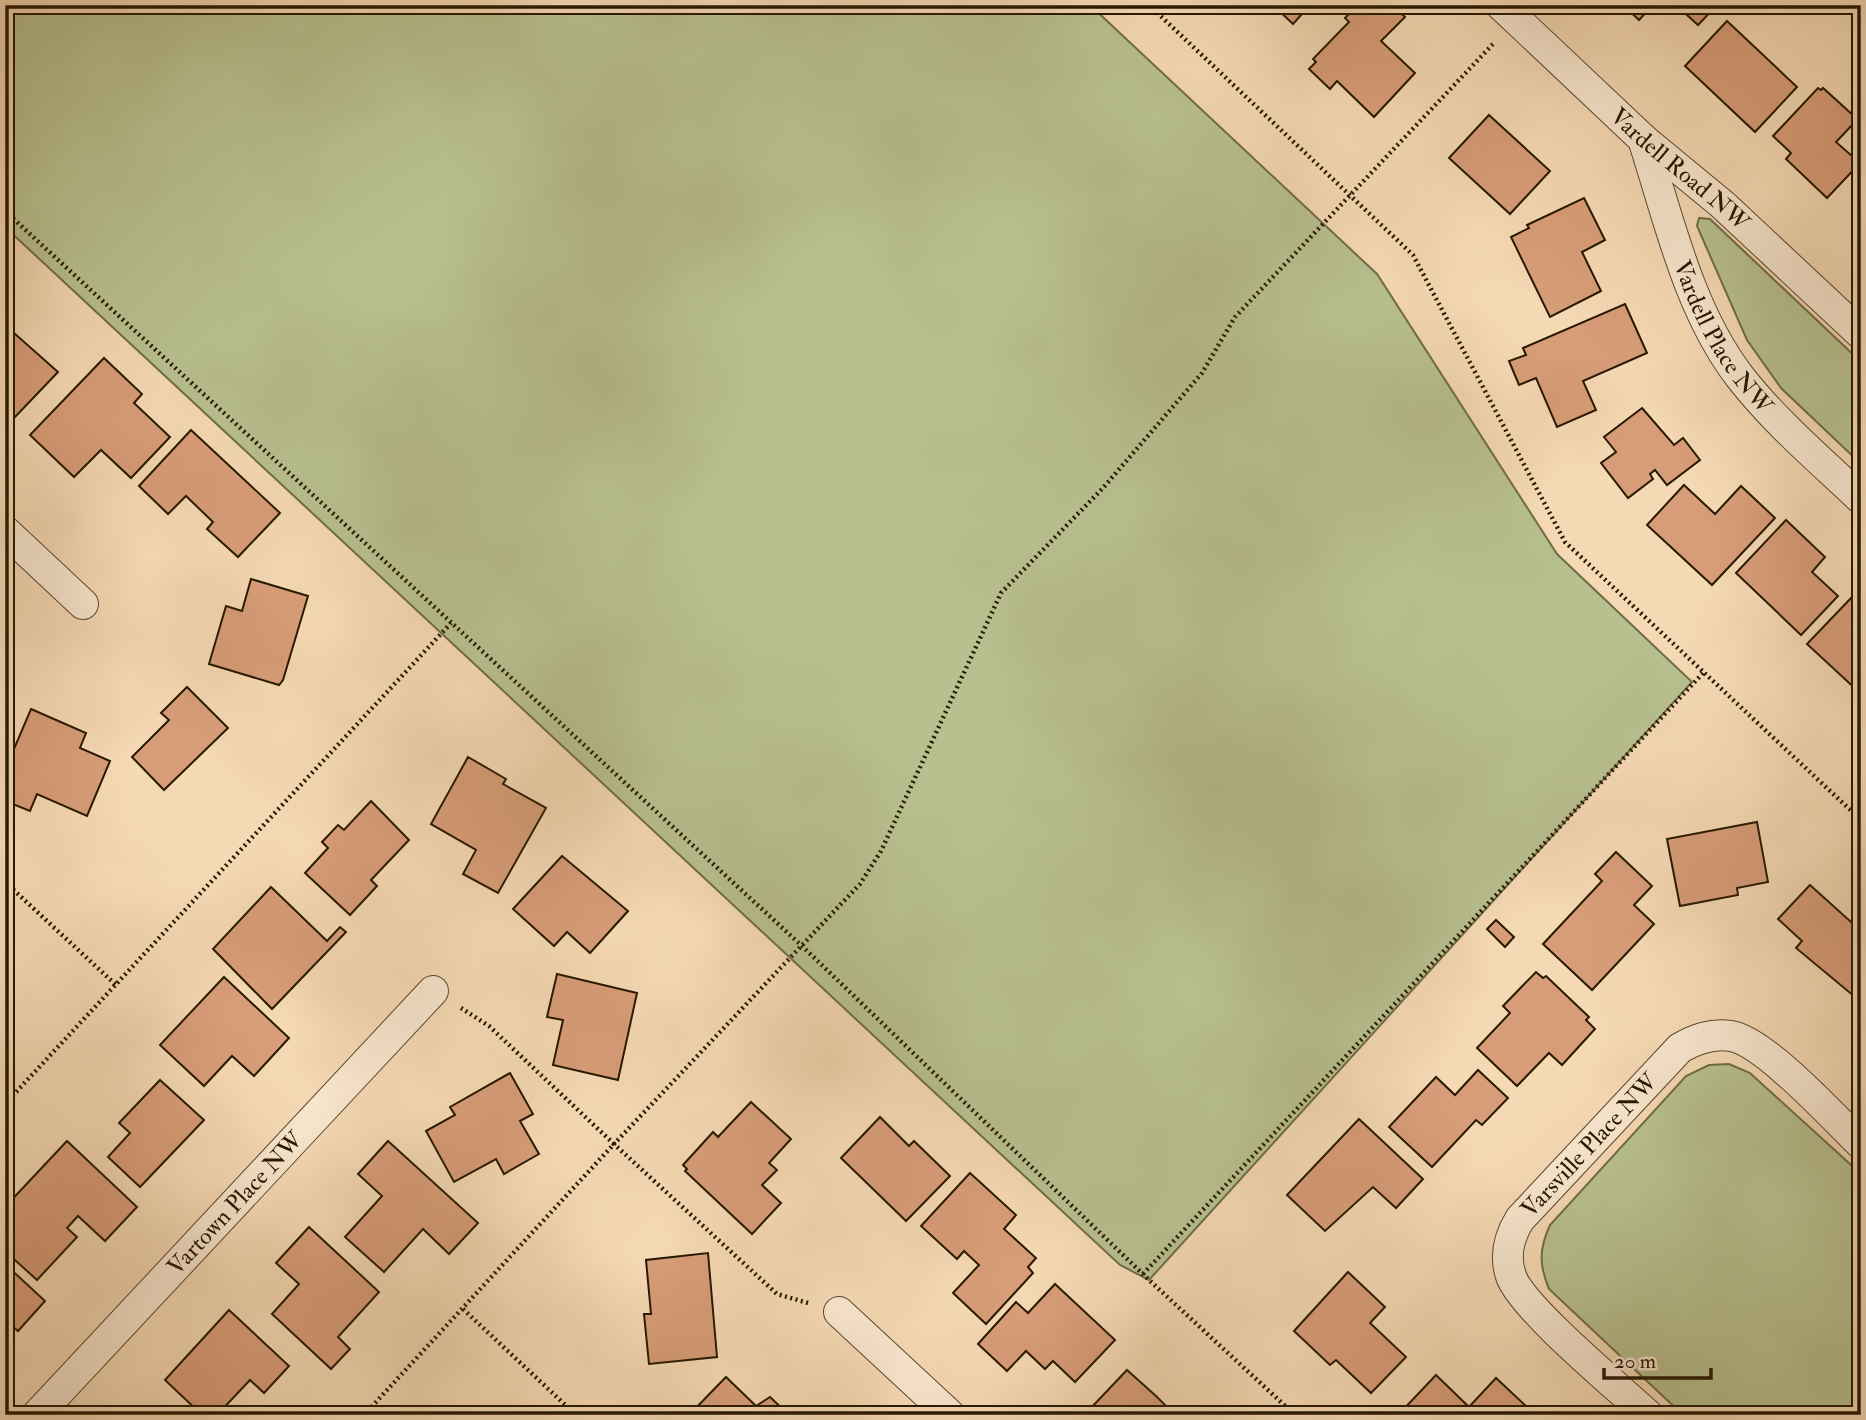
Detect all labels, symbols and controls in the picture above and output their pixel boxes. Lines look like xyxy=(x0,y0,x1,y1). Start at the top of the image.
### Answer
street label: Vardell Road NW xyxy=(1603,101,1757,239)
street label: Vardell Place NW xyxy=(1666,256,1780,422)
street label: Varsville Place NW xyxy=(1514,1066,1666,1224)
street label: Vartown Place NW xyxy=(161,1124,311,1282)
scale bar xyxy=(1604,1336,1710,1380)
text: 20 m xyxy=(1614,1348,1656,1375)

